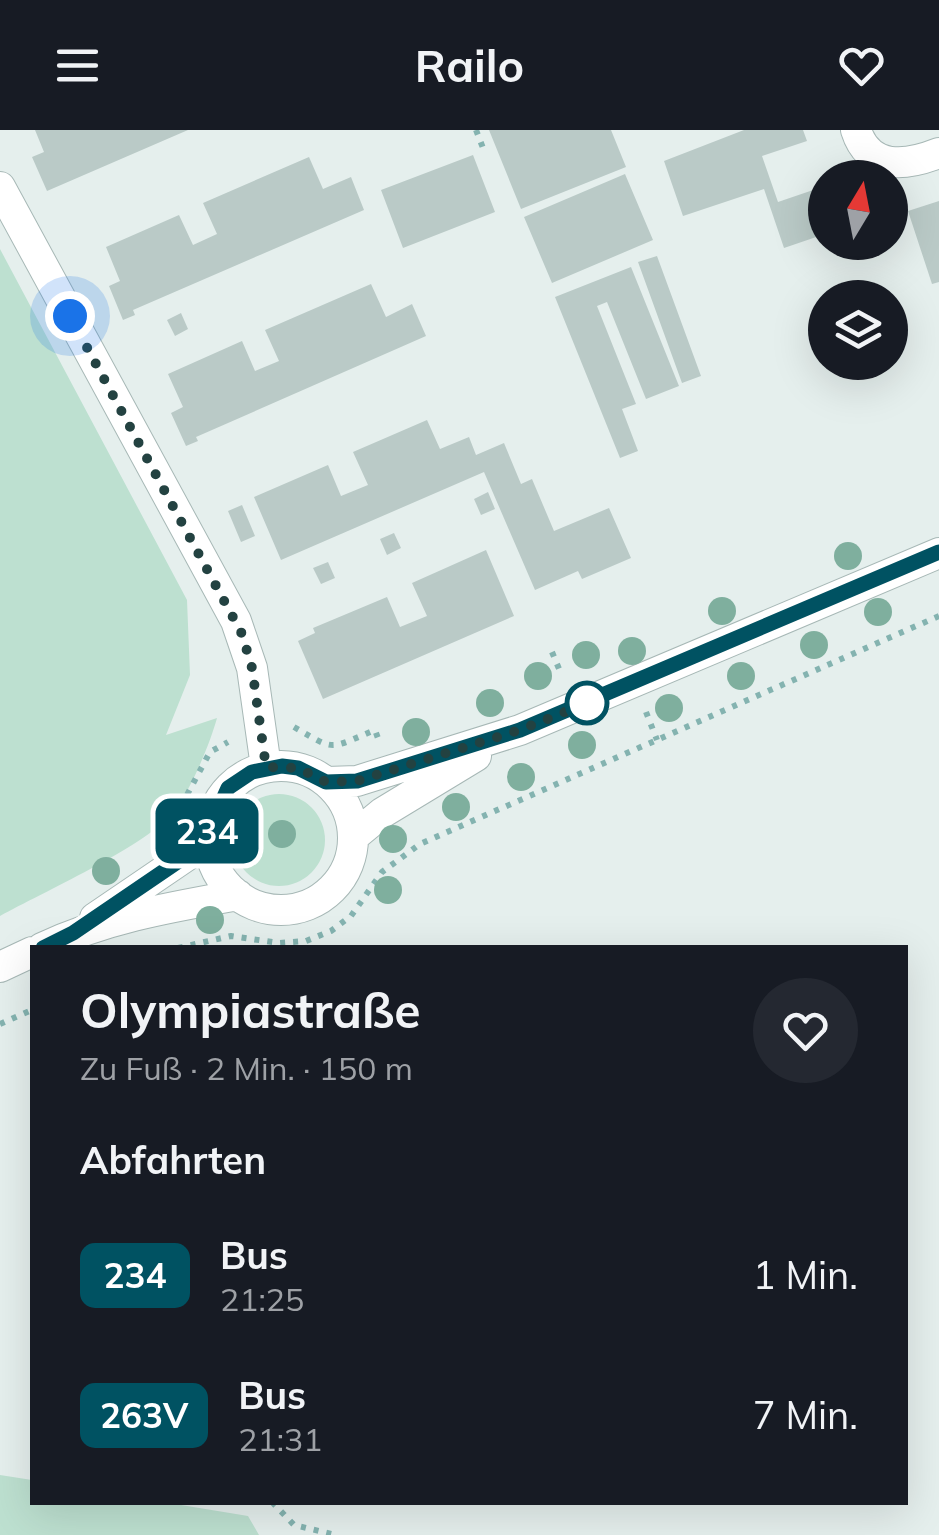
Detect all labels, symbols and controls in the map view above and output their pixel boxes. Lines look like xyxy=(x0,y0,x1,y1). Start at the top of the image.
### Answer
text: Railo xyxy=(415,37,524,93)
icon: menu xyxy=(50,38,105,93)
icon: heart xyxy=(834,38,889,93)
north arrow xyxy=(808,160,908,260)
map controls xyxy=(808,160,908,380)
button: layers xyxy=(808,280,908,380)
your location xyxy=(45,291,95,341)
unlabelled marker xyxy=(566,682,608,724)
line badge: 234 xyxy=(150,798,264,864)
text: 234 xyxy=(175,809,239,853)
button: heart xyxy=(753,978,858,1083)
text: Olympiastraße xyxy=(80,980,421,1040)
text: Zu Fuß · 2 Min. · 150 m xyxy=(80,1048,413,1088)
text: Abfahrten xyxy=(80,1136,266,1184)
text: Bus xyxy=(220,1231,288,1279)
text: 1 Min. xyxy=(753,1251,858,1299)
text: 234 xyxy=(103,1253,167,1297)
text: 21:25 xyxy=(220,1279,304,1319)
text: Bus xyxy=(238,1371,306,1419)
text: 7 Min. xyxy=(753,1391,858,1439)
text: 263V xyxy=(100,1393,188,1437)
text: 21:31 xyxy=(238,1419,322,1459)

